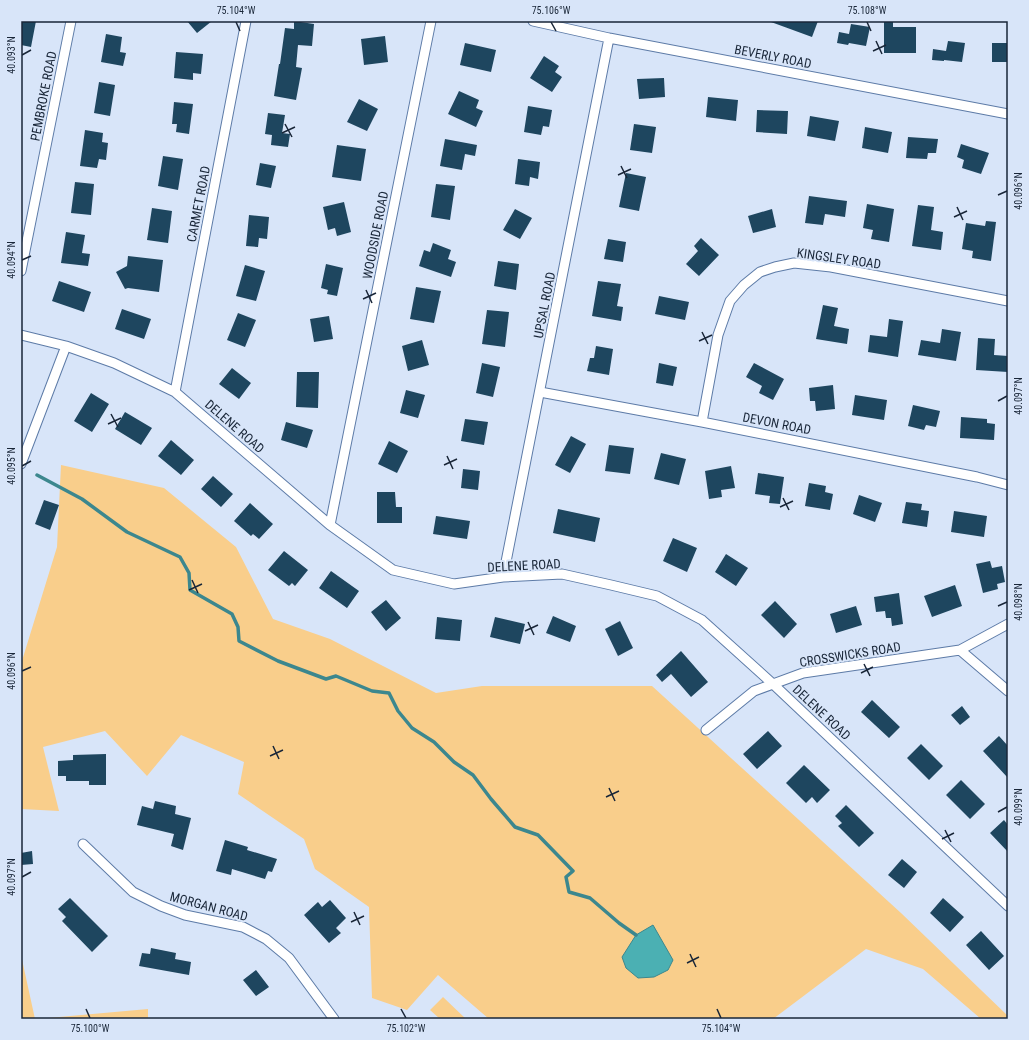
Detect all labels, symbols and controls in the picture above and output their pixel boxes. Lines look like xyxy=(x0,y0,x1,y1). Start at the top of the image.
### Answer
text: 75.104°W xyxy=(217,5,256,16)
text: 75.106°W xyxy=(532,5,571,16)
text: 75.108°W xyxy=(848,5,887,16)
text: 40.093°N xyxy=(6,36,17,74)
street label: BEVERLY ROAD xyxy=(733,42,813,71)
street label: PEMBROKE ROAD xyxy=(27,50,60,142)
street label: CARMET ROAD xyxy=(184,165,213,243)
text: 40.096°N xyxy=(1013,172,1024,210)
street label: WOODSIDE ROAD xyxy=(360,190,391,280)
text: 40.094°N xyxy=(6,241,17,279)
street label: KINGSLEY ROAD xyxy=(796,245,882,272)
street label: UPSAL ROAD xyxy=(531,271,558,340)
text: 40.097°N xyxy=(1013,377,1024,415)
street label: DELENE ROAD xyxy=(202,397,267,456)
street label: DEVON ROAD xyxy=(741,410,812,437)
text: 40.095°N xyxy=(6,447,17,485)
street label: DELENE ROAD xyxy=(487,556,561,575)
text: 40.098°N xyxy=(1013,583,1024,621)
street label: CROSSWICKS ROAD xyxy=(798,639,902,670)
text: 40.096°N xyxy=(6,652,17,690)
street label: DELENE ROAD xyxy=(790,682,854,743)
text: 40.099°N xyxy=(1013,788,1024,826)
text: 40.097°N xyxy=(6,858,17,896)
street label: MORGAN ROAD xyxy=(168,889,250,924)
text: 75.100°W xyxy=(71,1023,110,1034)
text: 75.102°W xyxy=(387,1023,426,1034)
text: 75.104°W xyxy=(702,1023,741,1034)

